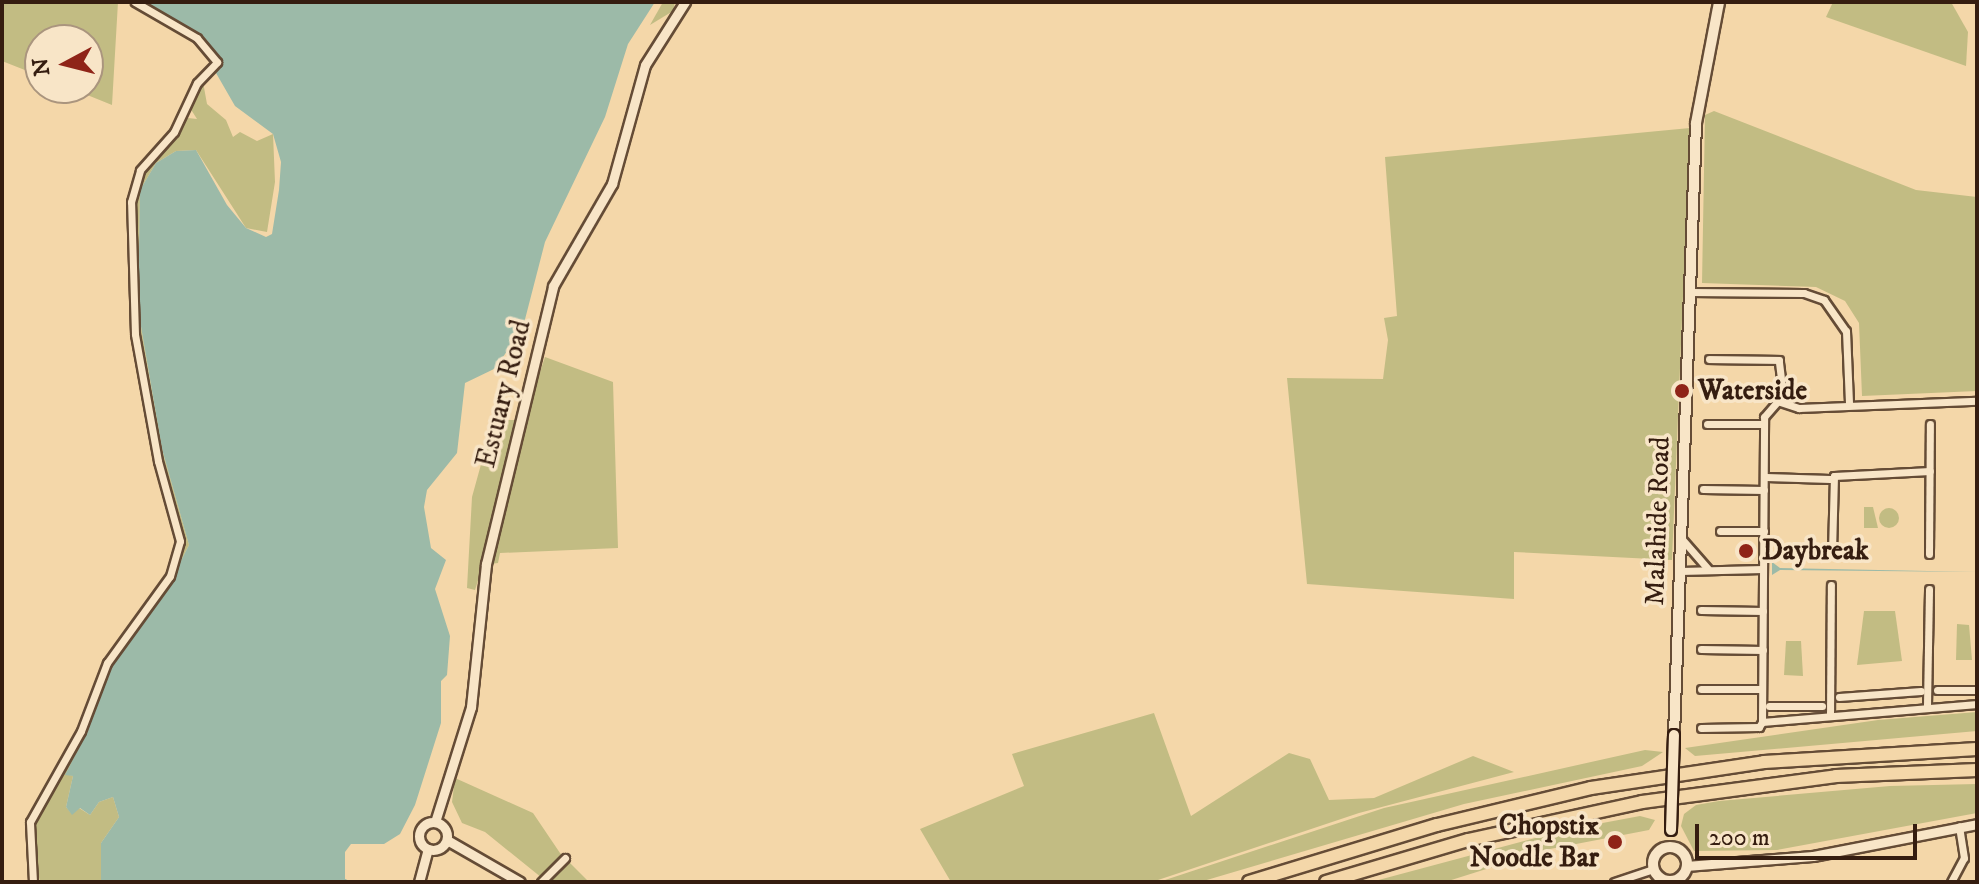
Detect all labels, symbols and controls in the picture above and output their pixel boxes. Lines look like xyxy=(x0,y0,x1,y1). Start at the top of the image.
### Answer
north arrow xyxy=(24,24,104,104)
text: N xyxy=(27,56,56,77)
street label: Estuary Road xyxy=(469,317,539,471)
place label: Waterside xyxy=(1698,374,1807,408)
marker: Waterside xyxy=(1673,382,1691,400)
street label: Malahide Road xyxy=(1638,436,1678,606)
place label: Daybreak xyxy=(1762,534,1869,568)
marker: Daybreak xyxy=(1737,542,1755,560)
scale bar xyxy=(1699,808,1921,858)
place label: Chopstix Noodle Bar xyxy=(1469,809,1599,875)
text: 200 m xyxy=(1709,823,1770,853)
marker: Chopstix Noodle Bar xyxy=(1606,833,1624,851)

